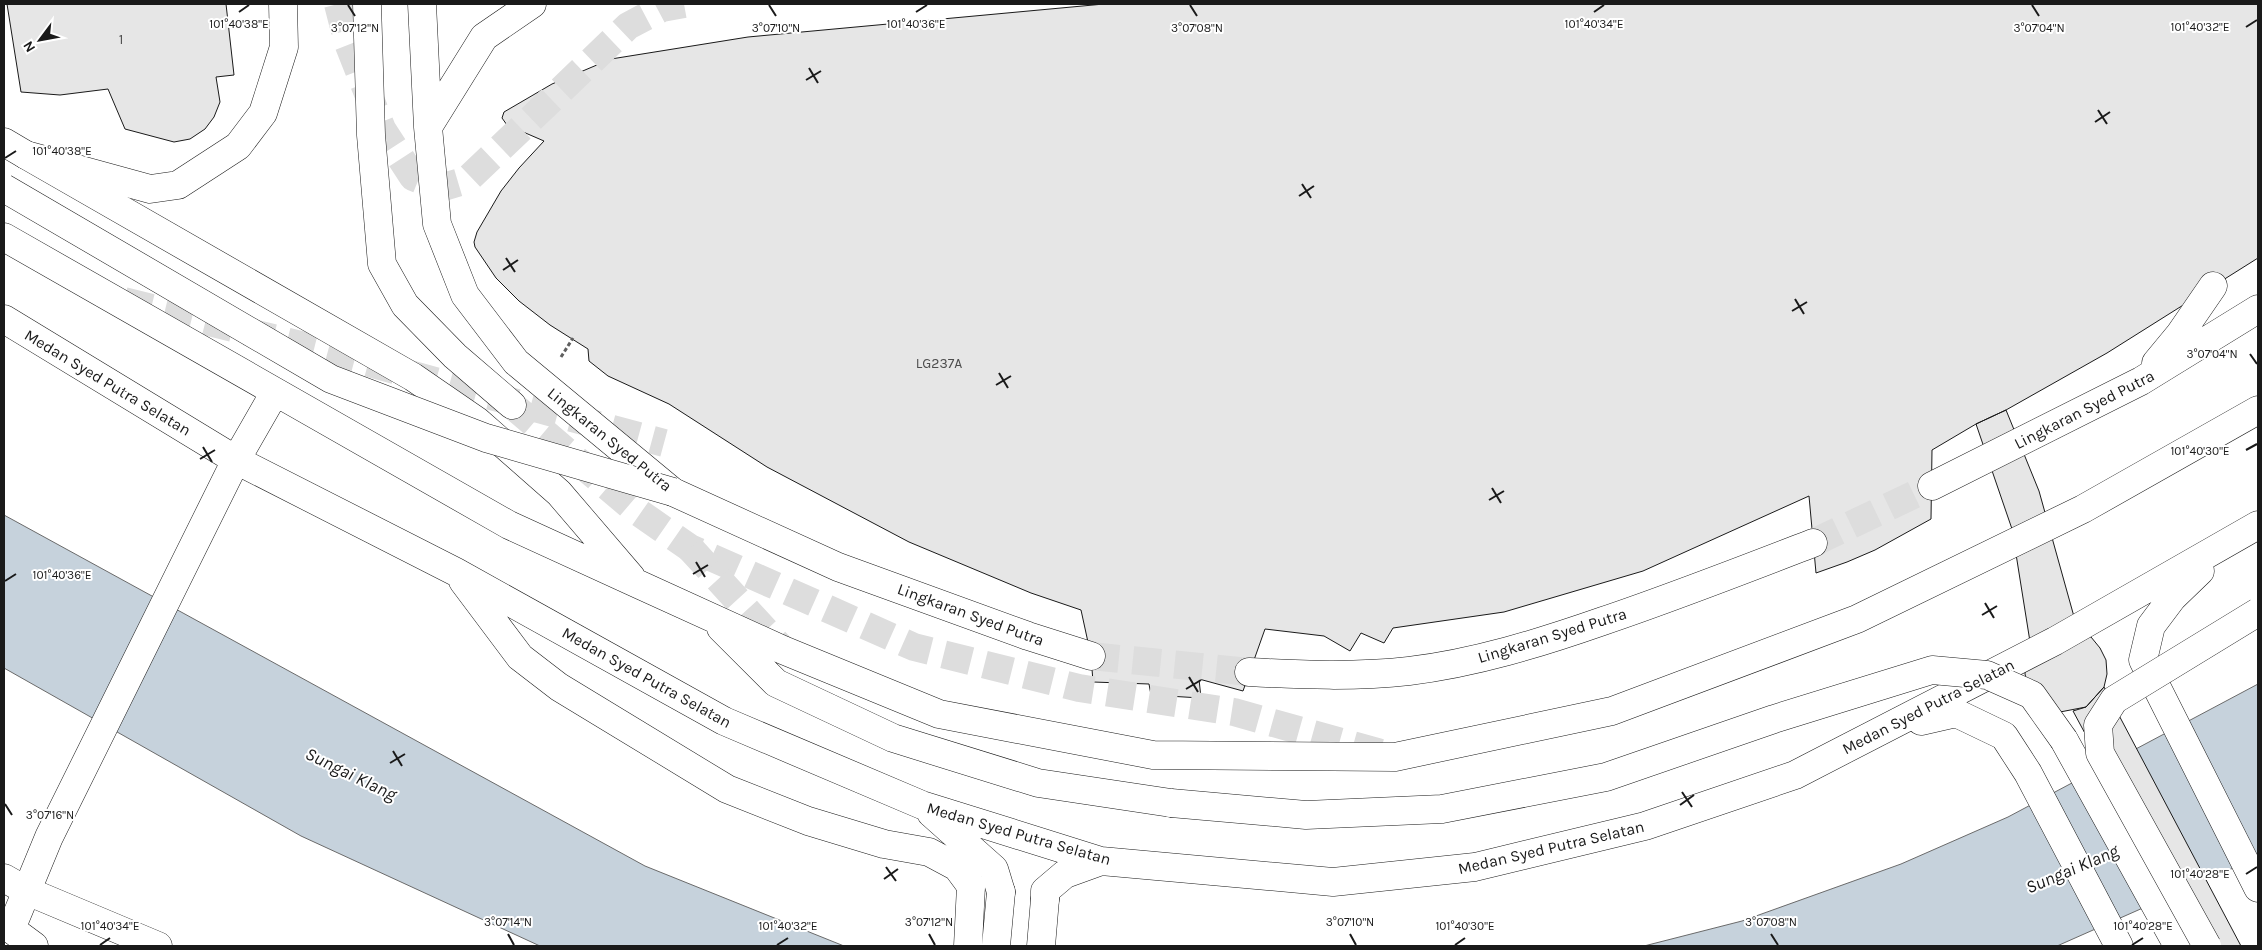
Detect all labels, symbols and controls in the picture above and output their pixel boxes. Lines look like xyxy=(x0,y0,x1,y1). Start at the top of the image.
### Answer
north arrow xyxy=(15,15,65,65)
text: 101°40'38"E xyxy=(209,17,269,31)
text: 101°40'36"E xyxy=(887,17,945,31)
text: 101°40'34"E xyxy=(1565,17,1623,31)
text: 101°40'32"E xyxy=(2170,20,2230,34)
text: 3°07'12"N xyxy=(331,21,379,35)
text: 3°07'10"N xyxy=(752,21,800,35)
text: 3°07'08"N xyxy=(1171,21,1223,35)
text: 3°07'04"N xyxy=(2013,21,2065,35)
house number: 1 xyxy=(119,31,123,48)
text: N xyxy=(20,38,39,55)
text: 101°40'38"E xyxy=(32,144,92,158)
street label: Medan Syed Putra Selatan xyxy=(21,325,194,440)
text: 3°07'04"N xyxy=(2186,347,2238,361)
house number: LG237A xyxy=(916,355,962,372)
street label: Lingkaran Syed Putra xyxy=(2011,366,2157,453)
street label: Lingkaran Syed Putra xyxy=(544,383,676,495)
text: 101°40'30"E xyxy=(2170,444,2230,458)
text: 101°40'36"E xyxy=(33,568,91,582)
street label: Lingkaran Syed Putra xyxy=(895,579,1047,650)
street label: Lingkaran Syed Putra xyxy=(1475,604,1629,667)
street label: Medan Syed Putra Selatan xyxy=(559,623,735,732)
street label: Medan Syed Putra Selatan xyxy=(1839,655,2018,758)
water label: Sungai Klang xyxy=(302,742,401,806)
street label: Medan Syed Putra Selatan xyxy=(925,798,1113,869)
text: 3°07'16"N xyxy=(26,808,74,822)
street label: Medan Syed Putra Selatan xyxy=(1456,817,1646,878)
water label: Sungai Klang xyxy=(2022,839,2122,898)
text: 101°40'28"E xyxy=(2170,867,2230,881)
text: 3°07'14"N xyxy=(484,915,532,929)
text: 3°07'12"N xyxy=(905,915,953,929)
text: 3°07'10"N xyxy=(1326,915,1374,929)
text: 3°07'08"N xyxy=(1745,915,1797,929)
text: 101°40'34"E xyxy=(81,919,139,933)
text: 101°40'32"E xyxy=(758,919,818,933)
text: 101°40'30"E xyxy=(1435,919,1495,933)
text: 101°40'28"E xyxy=(2113,919,2173,933)

